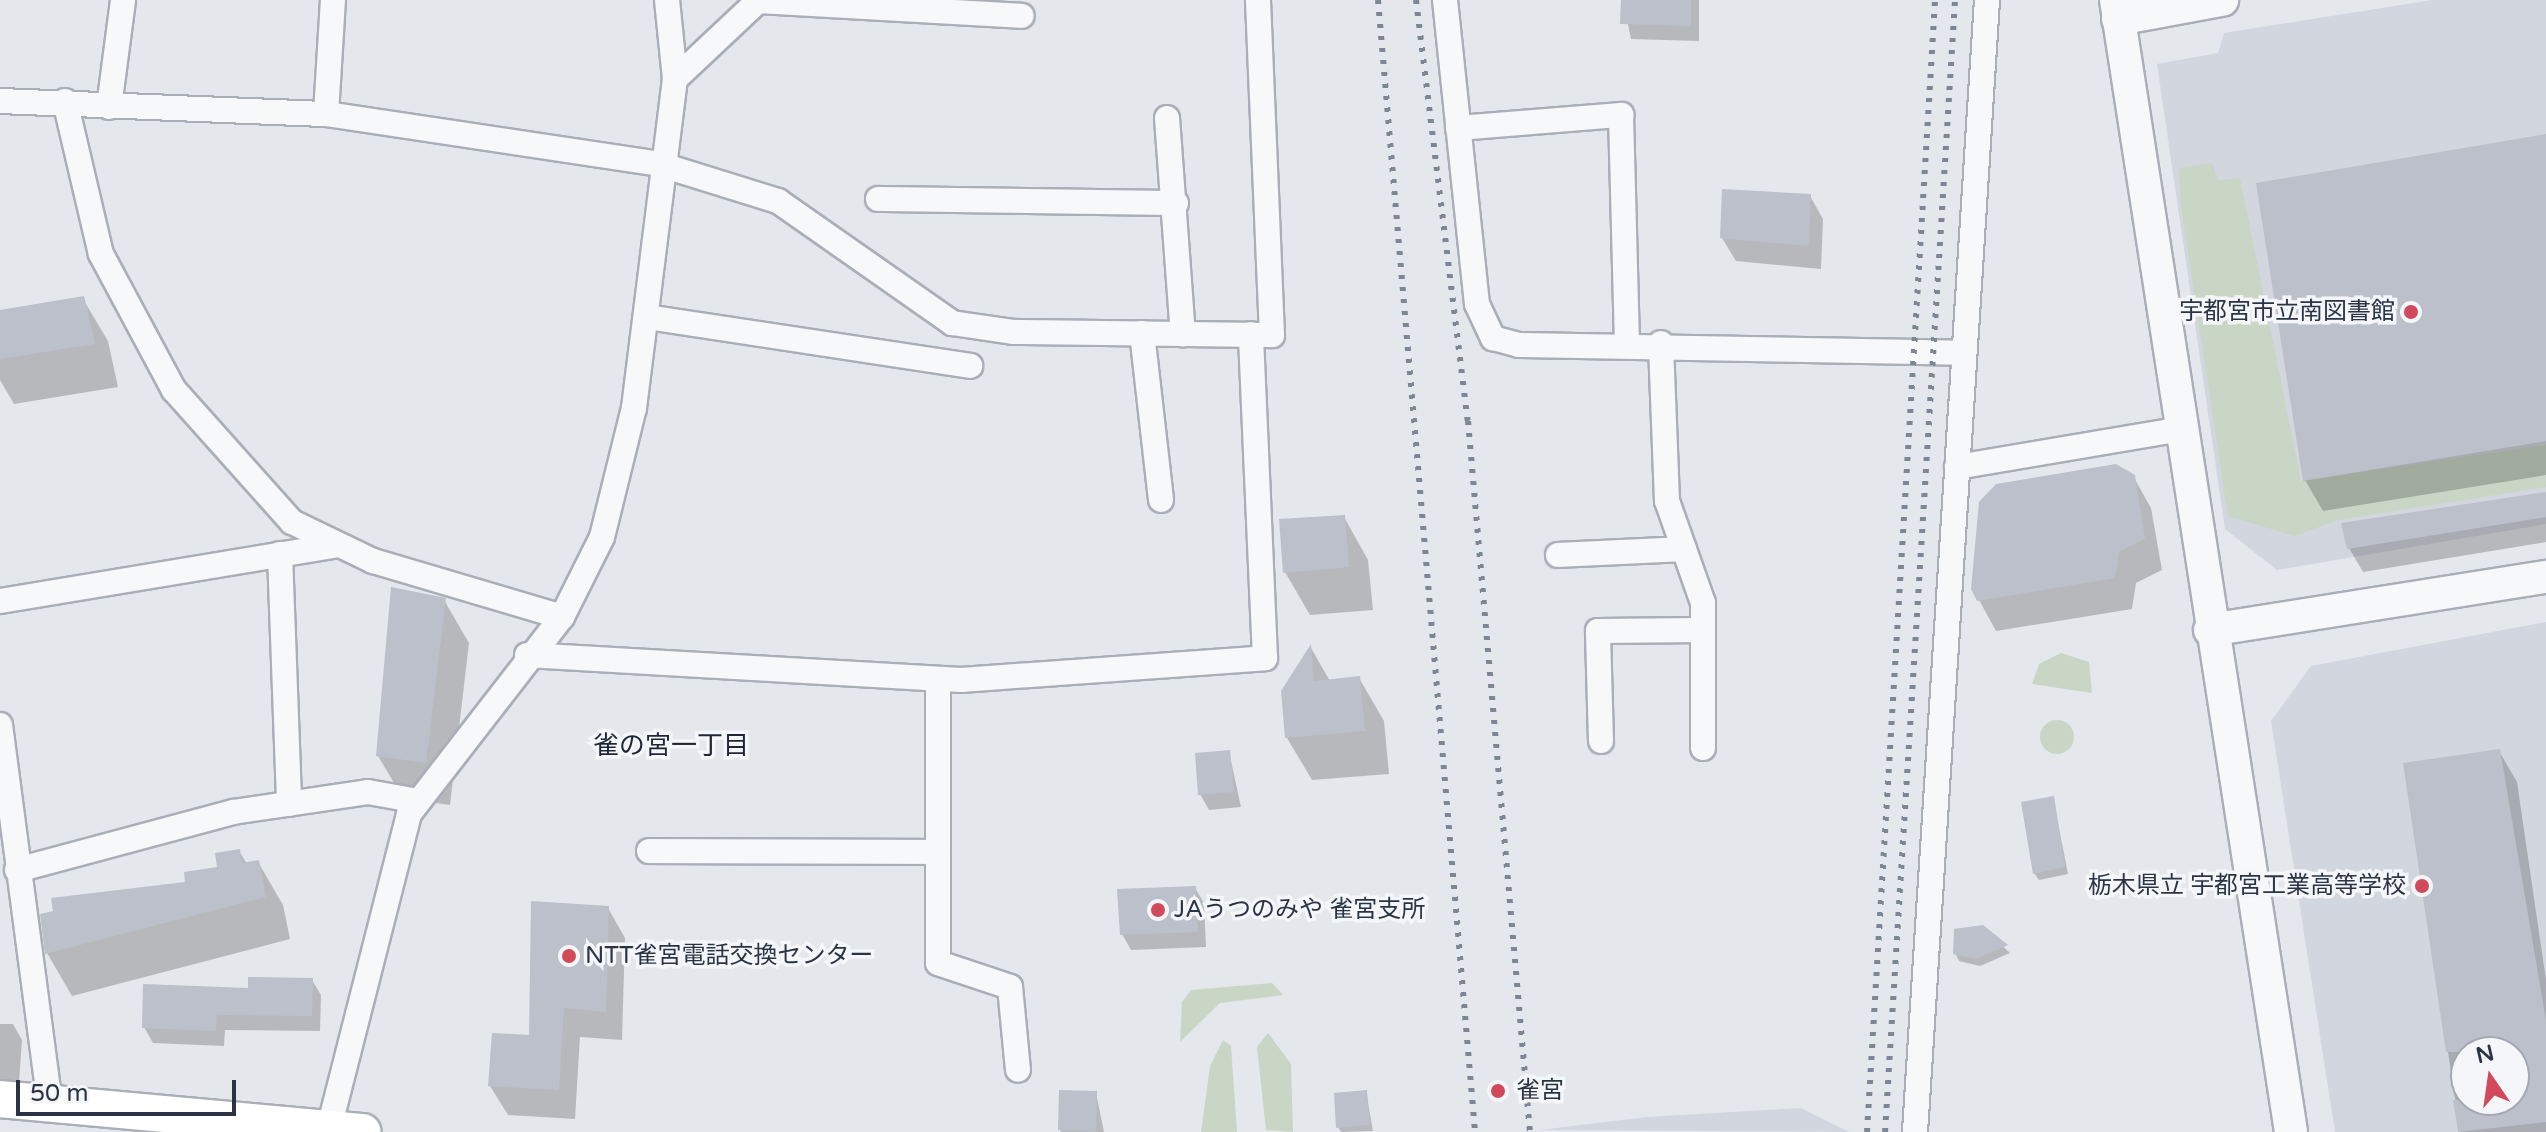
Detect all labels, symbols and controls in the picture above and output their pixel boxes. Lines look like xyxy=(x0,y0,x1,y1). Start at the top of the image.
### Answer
place label: 宇都宮市立南図書館 xyxy=(2179,298,2395,326)
marker: 宇都宮市立南図書館 xyxy=(2402,303,2420,321)
district label: 雀の宮一丁目 xyxy=(593,730,749,762)
place label: 栃木県立 宇都宮工業高等学校 xyxy=(2088,872,2406,900)
marker: 栃木県立 宇都宮工業高等学校 xyxy=(2413,877,2431,895)
place label: JAうつのみや 雀宮支所 xyxy=(1174,896,1425,924)
marker: JAうつのみや 雀宮支所 xyxy=(1149,901,1167,919)
place label: NTT雀宮電話交換センター xyxy=(585,942,874,970)
marker: NTT雀宮電話交換センター xyxy=(560,947,578,965)
north arrow xyxy=(2450,1036,2530,1116)
text: N xyxy=(2474,1040,2497,1069)
scale bar xyxy=(20,1064,240,1114)
place label: 雀宮 xyxy=(1516,1077,1564,1105)
text: 50 m xyxy=(30,1079,88,1108)
marker: 雀宮 xyxy=(1487,1080,1509,1102)

